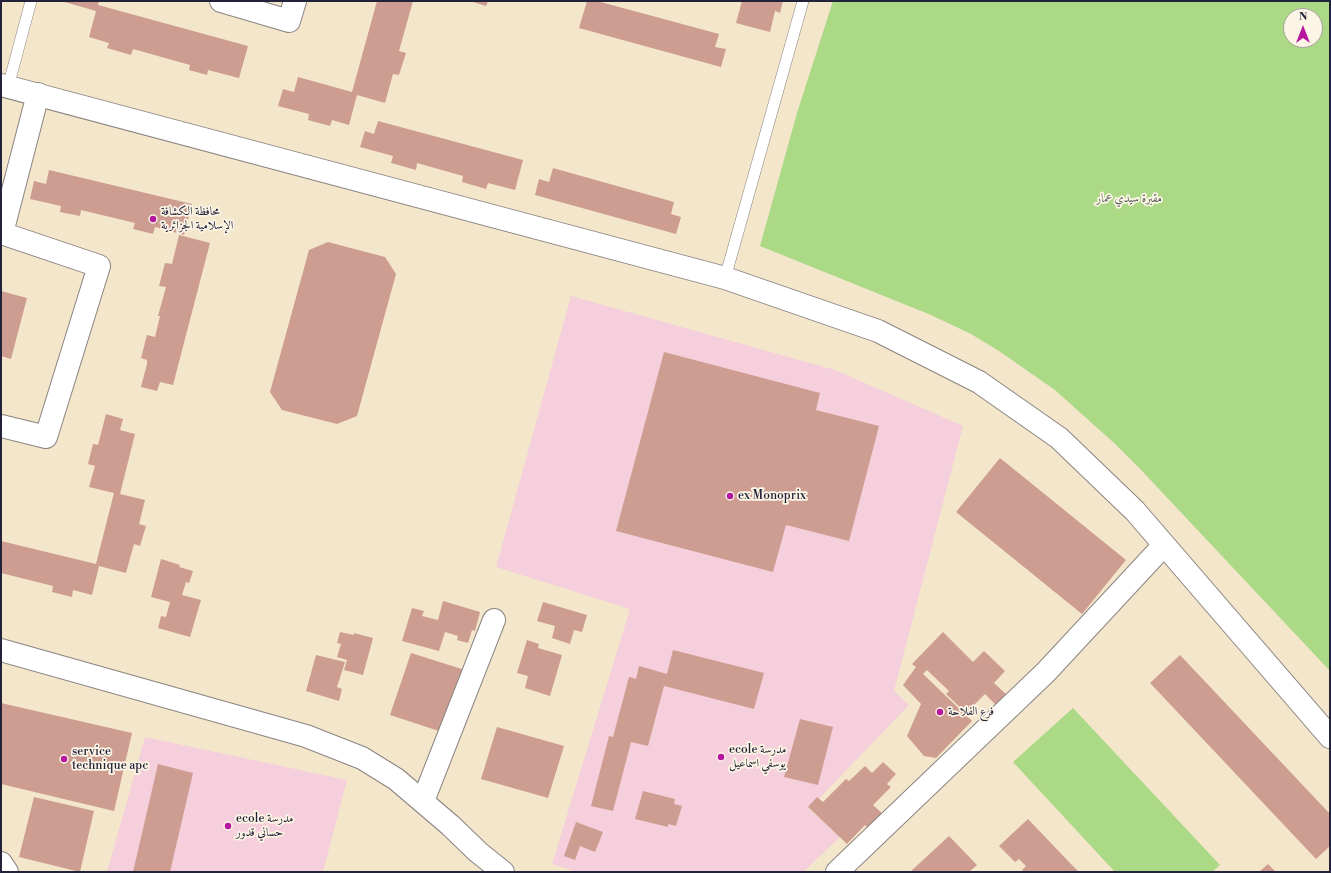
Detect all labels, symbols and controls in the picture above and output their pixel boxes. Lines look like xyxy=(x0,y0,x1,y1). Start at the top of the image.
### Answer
north arrow xyxy=(1283,8,1323,48)
text: N xyxy=(1299,10,1307,24)
park label: مقبرة سيدي عمار xyxy=(1096,192,1162,206)
place label: محافظة الكشافة الإسلامية الجزائرية xyxy=(161,205,233,233)
marker: محافظة الكشافة الإسلامية الجزائرية xyxy=(148,214,158,224)
place label: ex Monoprix xyxy=(738,489,806,503)
marker: ex Monoprix xyxy=(725,491,735,501)
place label: فرع الفلاحة xyxy=(948,705,994,719)
marker: فرع الفلاحة xyxy=(935,707,945,717)
place label: ecole مدرسة يوسفي اسماعيل xyxy=(729,743,786,771)
place label: service technique apc xyxy=(72,745,148,773)
marker: ecole مدرسة يوسفي اسماعيل xyxy=(716,752,726,762)
marker: service technique apc xyxy=(59,754,69,764)
place label: ecole مدرسة حساني قدور xyxy=(236,812,293,840)
marker: ecole مدرسة حساني قدور xyxy=(223,821,233,831)

